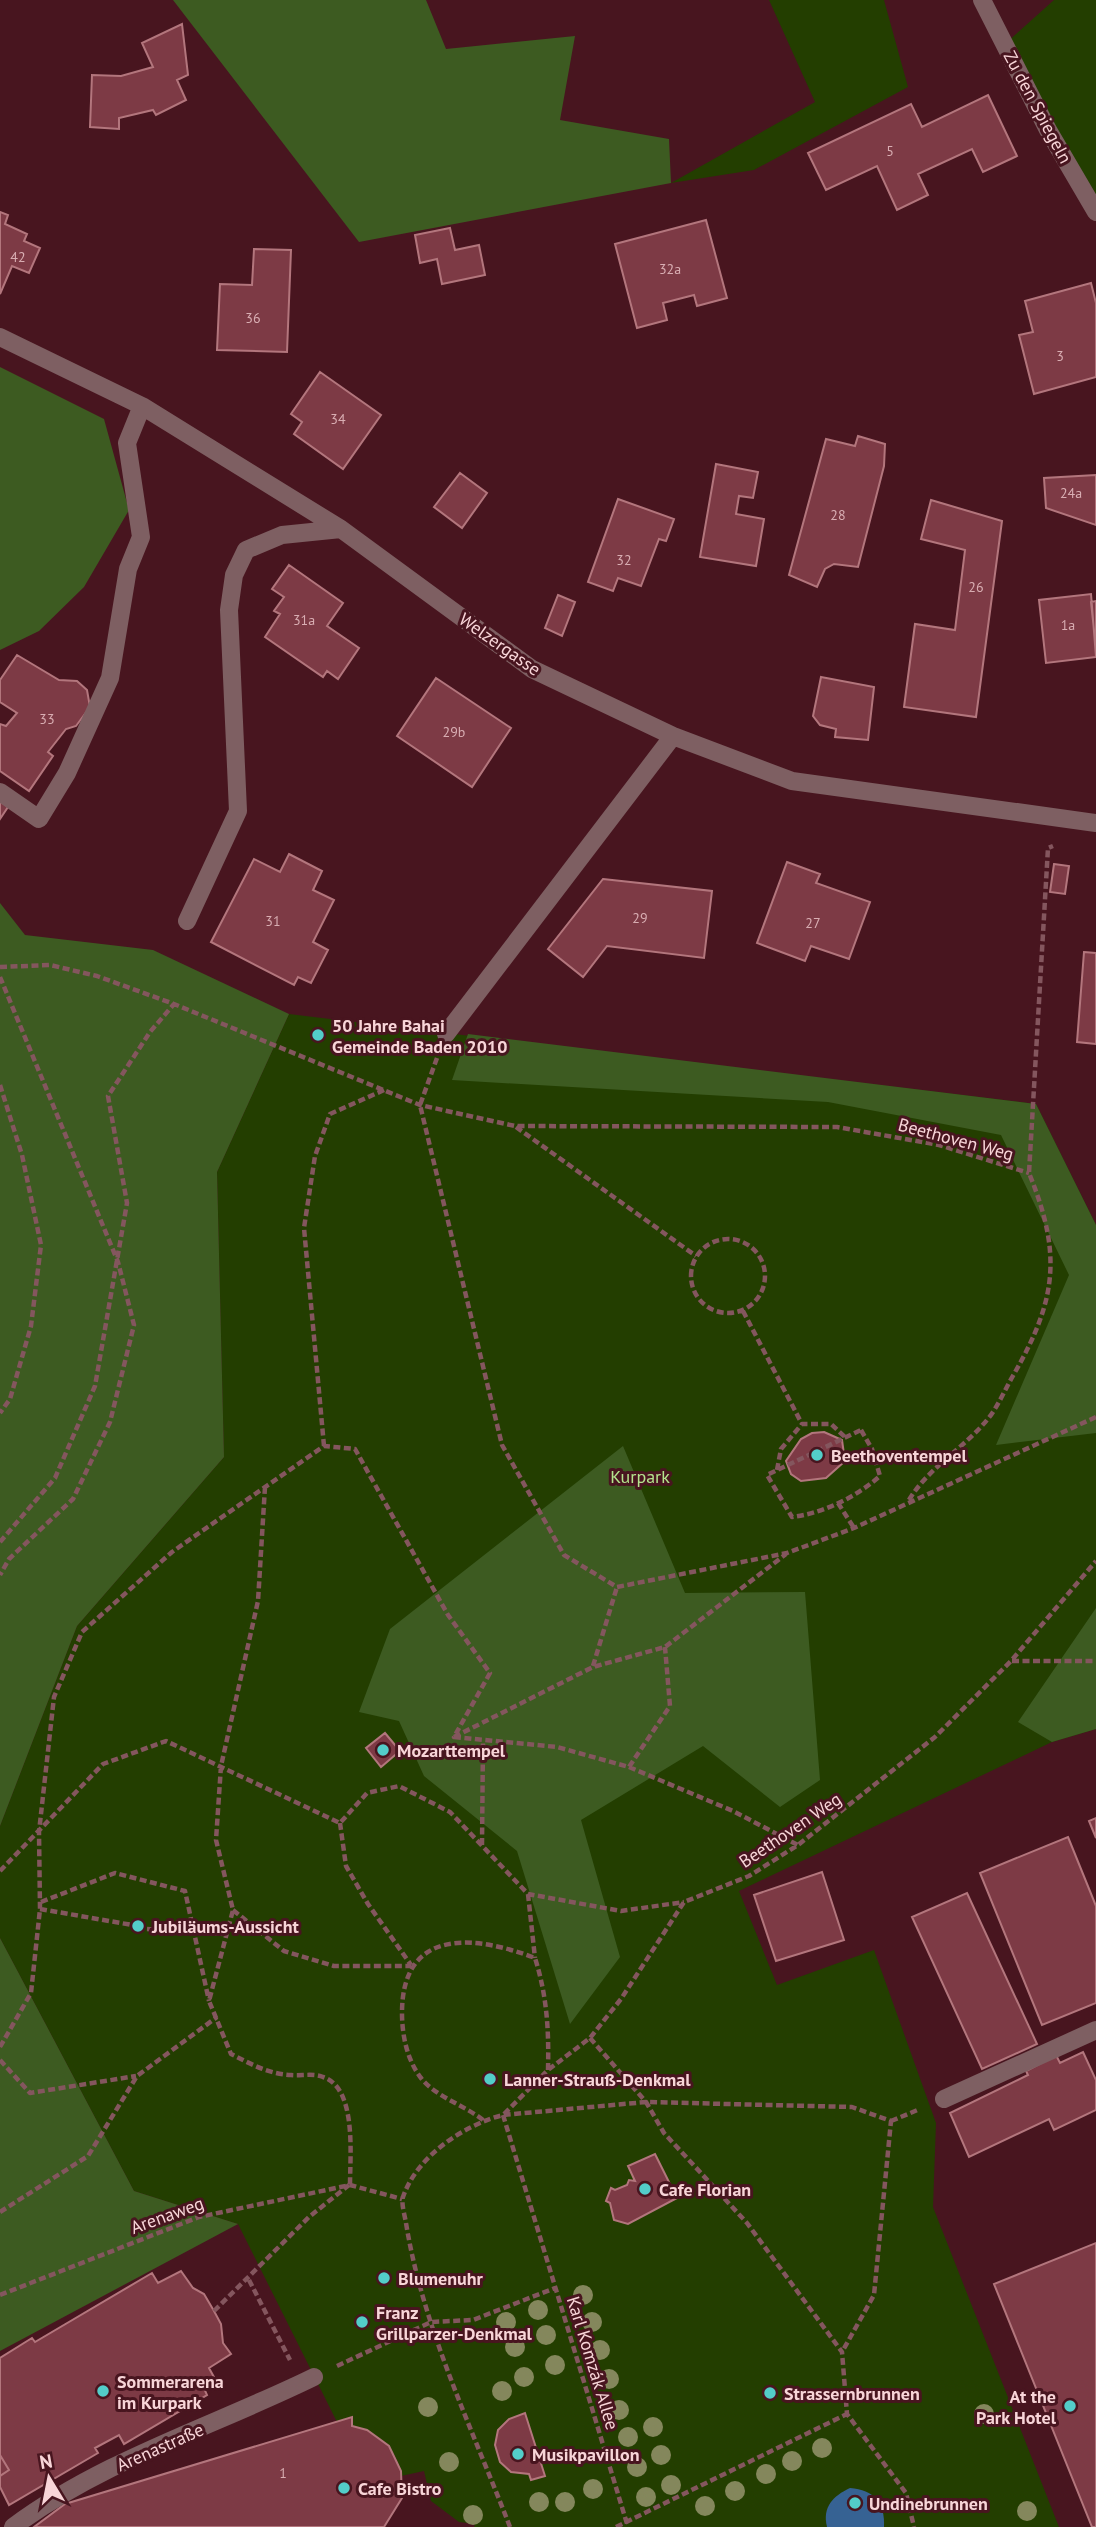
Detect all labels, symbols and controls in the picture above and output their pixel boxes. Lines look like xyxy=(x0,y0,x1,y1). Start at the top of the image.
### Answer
street label: Zu den Spiegeln xyxy=(999,47,1077,167)
house number: 5 xyxy=(886,142,894,160)
house number: 42 xyxy=(10,248,26,266)
house number: 32a xyxy=(659,260,681,278)
house number: 36 xyxy=(245,309,261,327)
house number: 3 xyxy=(1056,347,1064,365)
house number: 34 xyxy=(330,410,346,428)
house number: 24a xyxy=(1060,484,1082,502)
house number: 28 xyxy=(830,506,846,524)
house number: 32 xyxy=(616,551,632,569)
house number: 26 xyxy=(968,578,984,596)
street label: Welzergasse xyxy=(455,607,545,681)
house number: 31a xyxy=(293,611,315,629)
house number: 1a xyxy=(1061,616,1075,634)
house number: 33 xyxy=(39,710,55,728)
house number: 29b xyxy=(443,723,465,741)
house number: 29 xyxy=(632,909,648,927)
house number: 31 xyxy=(265,912,281,930)
house number: 27 xyxy=(805,914,821,932)
place label: 50 Jahre Bahai Gemeinde Baden 2010 xyxy=(332,1014,507,1058)
marker: 50 Jahre Bahai Gemeinde Baden 2010 xyxy=(310,1027,326,1043)
street label: Beethoven Weg xyxy=(896,1113,1016,1165)
place label: Beethoventempel xyxy=(831,1444,967,1467)
marker: Beethoventempel xyxy=(809,1447,825,1463)
park label: Kurpark xyxy=(610,1465,670,1488)
place label: Mozarttempel xyxy=(397,1739,506,1762)
marker: Mozarttempel xyxy=(375,1742,391,1758)
street label: Beethoven Weg xyxy=(734,1787,846,1873)
place label: Jubiläums-Aussicht xyxy=(151,1915,299,1938)
marker: Jubiläums-Aussicht xyxy=(130,1918,146,1934)
place label: Lanner-Strauß-Denkmal xyxy=(504,2068,691,2091)
marker: Lanner-Strauß-Denkmal xyxy=(482,2071,498,2087)
place label: Cafe Florian xyxy=(659,2178,751,2201)
marker: Cafe Florian xyxy=(637,2181,653,2197)
street label: Arenaweg xyxy=(127,2191,207,2239)
place label: Blumenuhr xyxy=(398,2267,484,2290)
marker: Blumenuhr xyxy=(376,2270,392,2286)
street label: Karl Komzák Allee xyxy=(562,2293,624,2433)
place label: Franz Grillparzer-Denkmal xyxy=(376,2301,533,2345)
marker: Franz Grillparzer-Denkmal xyxy=(354,2314,370,2330)
place label: Sommerarena im Kurpark xyxy=(117,2370,224,2414)
place label: Strassernbrunnen xyxy=(784,2382,920,2405)
marker: Sommerarena im Kurpark xyxy=(95,2383,111,2399)
marker: Strassernbrunnen xyxy=(762,2385,778,2401)
place label: At the Park Hotel xyxy=(976,2385,1057,2429)
marker: At the Park Hotel xyxy=(1062,2398,1078,2414)
street label: Arenastraße xyxy=(113,2418,207,2476)
north arrow xyxy=(14,2443,84,2513)
place label: Musikpavillon xyxy=(532,2443,640,2466)
marker: Musikpavillon xyxy=(510,2446,526,2462)
text: N xyxy=(38,2448,54,2474)
house number: 1 xyxy=(279,2464,287,2482)
place label: Cafe Bistro xyxy=(358,2477,442,2500)
marker: Cafe Bistro xyxy=(336,2480,352,2496)
place label: Undinebrunnen xyxy=(869,2492,988,2515)
marker: Undinebrunnen xyxy=(847,2495,863,2511)

